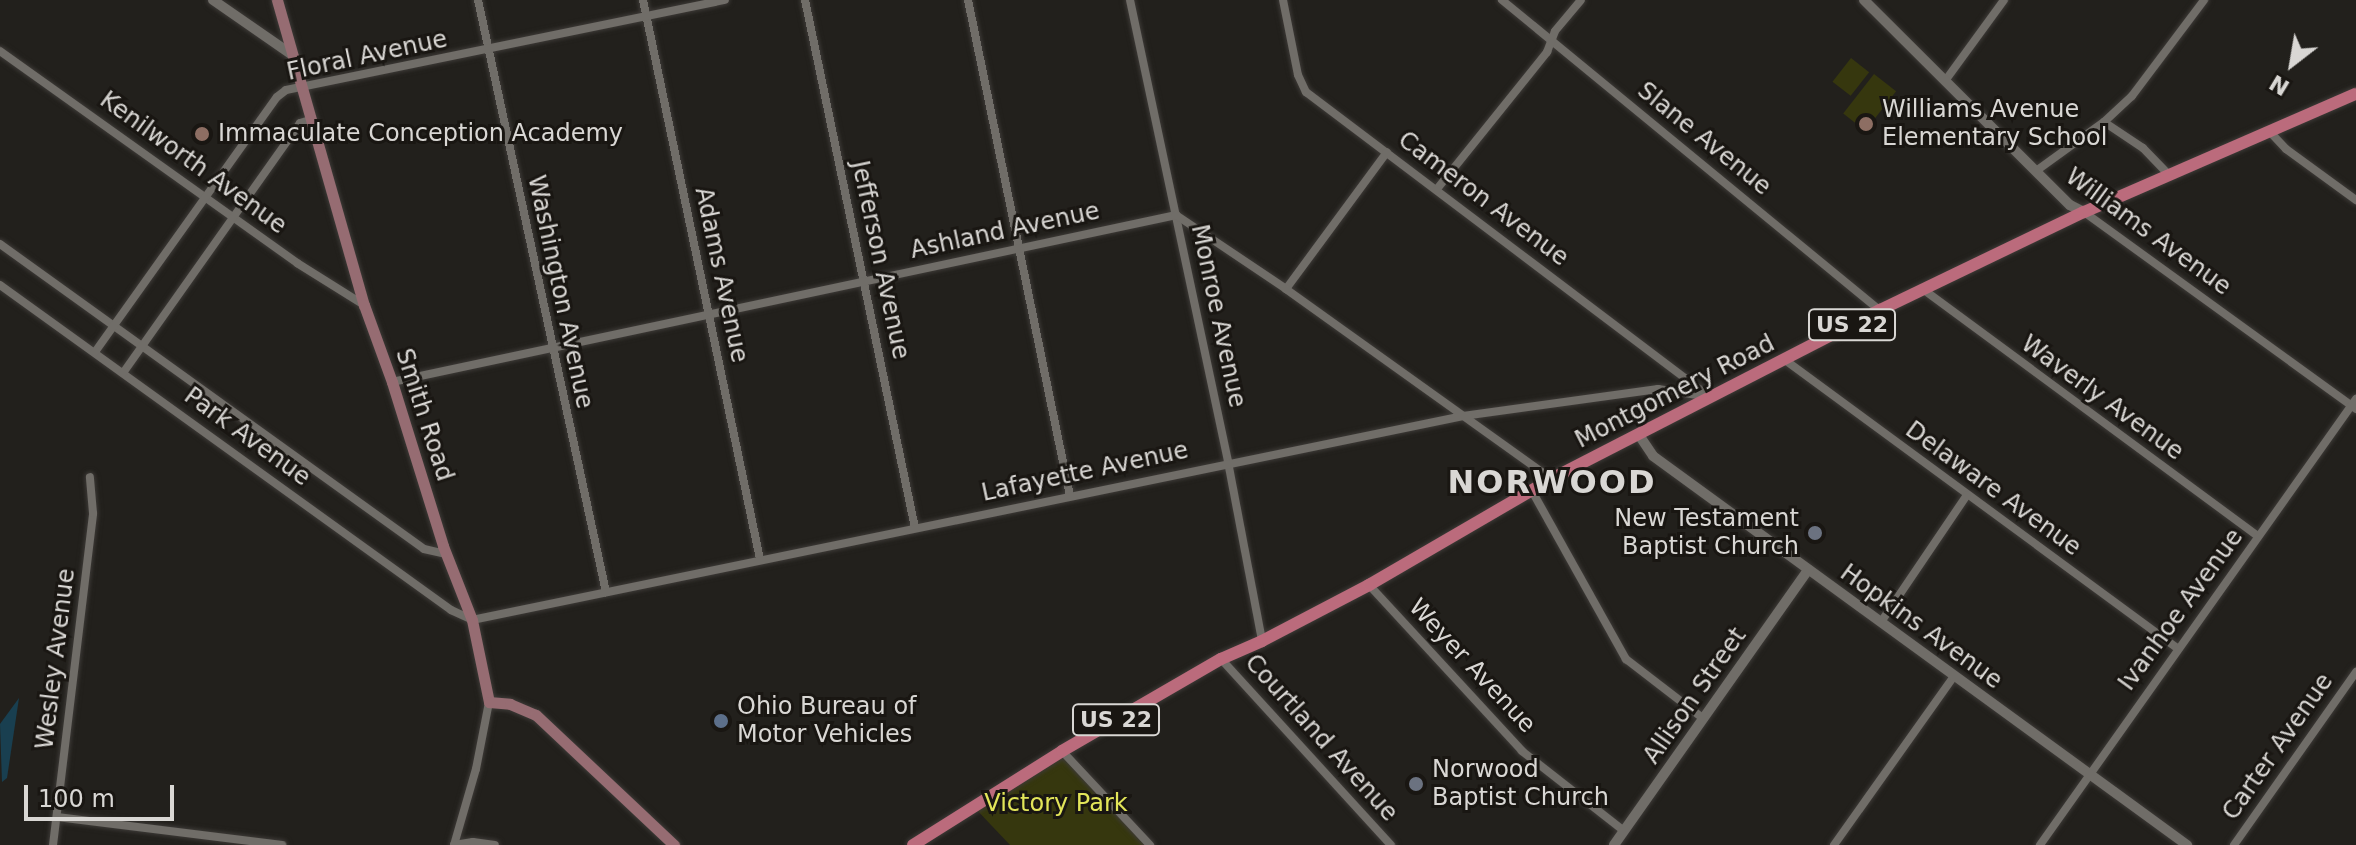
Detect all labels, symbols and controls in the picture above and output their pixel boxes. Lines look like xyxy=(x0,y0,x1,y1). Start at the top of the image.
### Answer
north arrow xyxy=(2252,24,2332,104)
street label: Floral Avenue xyxy=(284,25,450,87)
text: N xyxy=(2265,70,2294,100)
street label: Slane Avenue xyxy=(1631,76,1777,202)
street label: Kenilworth Avenue xyxy=(94,86,292,240)
place label: Williams Avenue Elementary School xyxy=(1882,96,2107,152)
marker: Williams Avenue Elementary School xyxy=(1857,115,1875,133)
place label: Immaculate Conception Academy xyxy=(218,120,623,148)
marker: Immaculate Conception Academy xyxy=(193,125,211,143)
street label: Cameron Avenue xyxy=(1392,126,1574,272)
street label: Jefferson Avenue xyxy=(845,158,915,362)
street label: Williams Avenue xyxy=(2060,162,2236,302)
street label: Washington Avenue xyxy=(521,173,599,411)
street label: Adams Avenue xyxy=(688,185,754,365)
street label: Ashland Avenue xyxy=(908,197,1102,265)
street label: Monroe Avenue xyxy=(1185,222,1251,410)
road number: US 22 xyxy=(1808,307,1896,343)
street label: Montgomery Road xyxy=(1570,329,1780,455)
street label: Waverly Avenue xyxy=(2015,330,2189,466)
street label: Smith Road xyxy=(389,345,459,485)
street label: Park Avenue xyxy=(178,382,316,492)
street label: Delaware Avenue xyxy=(1900,416,2086,562)
street label: Lafayette Avenue xyxy=(979,436,1191,508)
district label: NORWOOD xyxy=(1448,463,1656,501)
place label: New Testament Baptist Church xyxy=(1614,505,1799,561)
marker: New Testament Baptist Church xyxy=(1806,524,1824,542)
street label: Ivanhoe Avenue xyxy=(2113,524,2249,696)
street label: Hopkins Avenue xyxy=(1834,559,2008,695)
street label: Wesley Avenue xyxy=(31,567,81,751)
street label: Weyer Avenue xyxy=(1403,593,1541,739)
street label: Allison Street xyxy=(1637,622,1753,770)
street label: Courtland Avenue xyxy=(1239,649,1403,827)
street label: Carter Avenue xyxy=(2217,668,2339,826)
place label: Ohio Bureau of Motor Vehicles xyxy=(737,693,917,749)
road number: US 22 xyxy=(1072,702,1160,738)
marker: Ohio Bureau of Motor Vehicles xyxy=(712,712,730,730)
place label: Norwood Baptist Church xyxy=(1432,756,1609,812)
scale bar xyxy=(28,769,178,819)
marker: Norwood Baptist Church xyxy=(1407,775,1425,793)
text: 100 m xyxy=(38,785,115,813)
park label: Victory Park xyxy=(984,790,1128,818)

